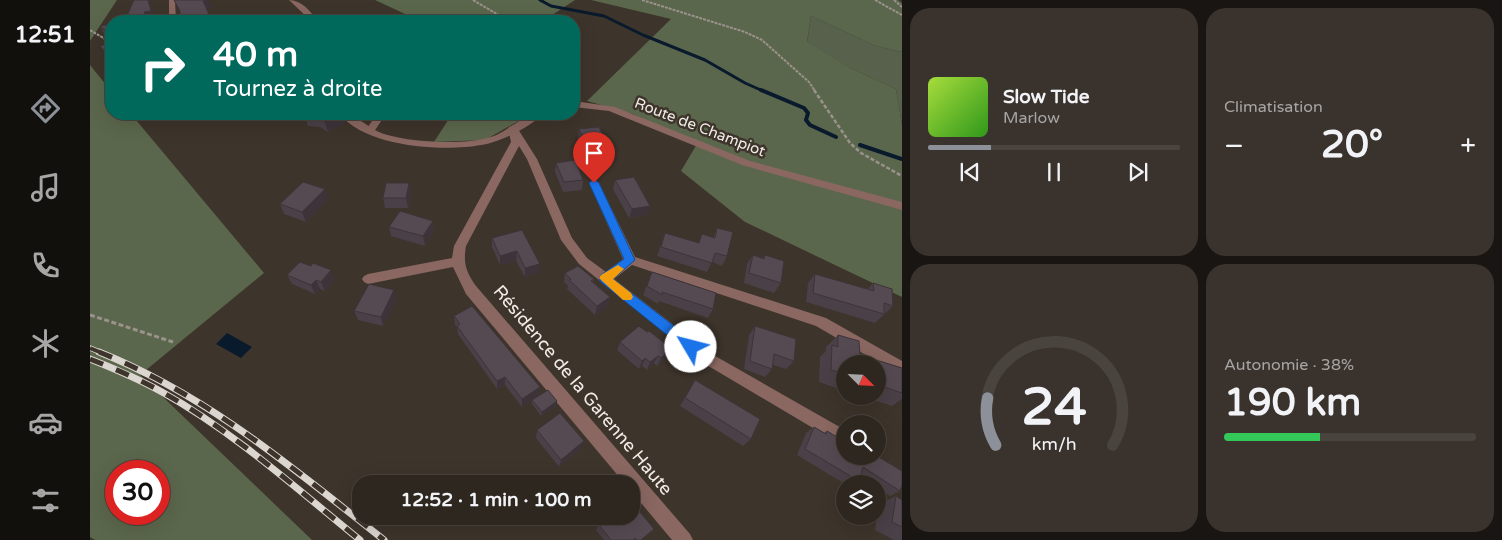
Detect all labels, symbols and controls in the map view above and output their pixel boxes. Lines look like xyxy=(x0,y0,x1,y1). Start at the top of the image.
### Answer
text: 12:51 xyxy=(15,22,75,48)
text: 40 m xyxy=(213,34,298,76)
icon: right xyxy=(130,35,195,100)
text: Tournez à droite xyxy=(213,76,382,102)
text: Slow Tide xyxy=(1003,86,1090,108)
icon: directions xyxy=(28,91,63,126)
street label: Route de Champiot xyxy=(632,94,768,160)
text: Climatisation xyxy=(1224,97,1323,117)
text: Marlow xyxy=(1003,108,1060,128)
text: 20° xyxy=(1321,122,1383,168)
text: − xyxy=(1224,129,1244,163)
text: + xyxy=(1460,129,1476,163)
pin xyxy=(573,132,615,183)
icon: arrive xyxy=(580,139,608,167)
icon: previous xyxy=(956,158,984,186)
icon: pause xyxy=(1040,158,1068,186)
icon: next xyxy=(1124,158,1152,186)
icon: music xyxy=(28,170,63,205)
icon: phone xyxy=(28,248,63,283)
street label: Résidence de la Garenne Haute xyxy=(489,281,677,499)
position arrow xyxy=(664,320,716,372)
icon: climate xyxy=(28,326,63,361)
north arrow xyxy=(836,355,886,405)
map controls xyxy=(836,355,886,525)
text: Autonomie · 38% xyxy=(1224,355,1354,375)
text: 24 xyxy=(1021,376,1087,439)
text: 190 km xyxy=(1224,380,1361,426)
icon: car xyxy=(28,405,63,440)
button: search xyxy=(836,415,886,465)
text: km/h xyxy=(1032,434,1076,455)
speed limit sign: 30 xyxy=(105,460,170,525)
button: layers xyxy=(836,475,886,525)
icon: filters xyxy=(28,483,63,518)
text: 12:52 · 1 min · 100 m xyxy=(400,489,592,511)

